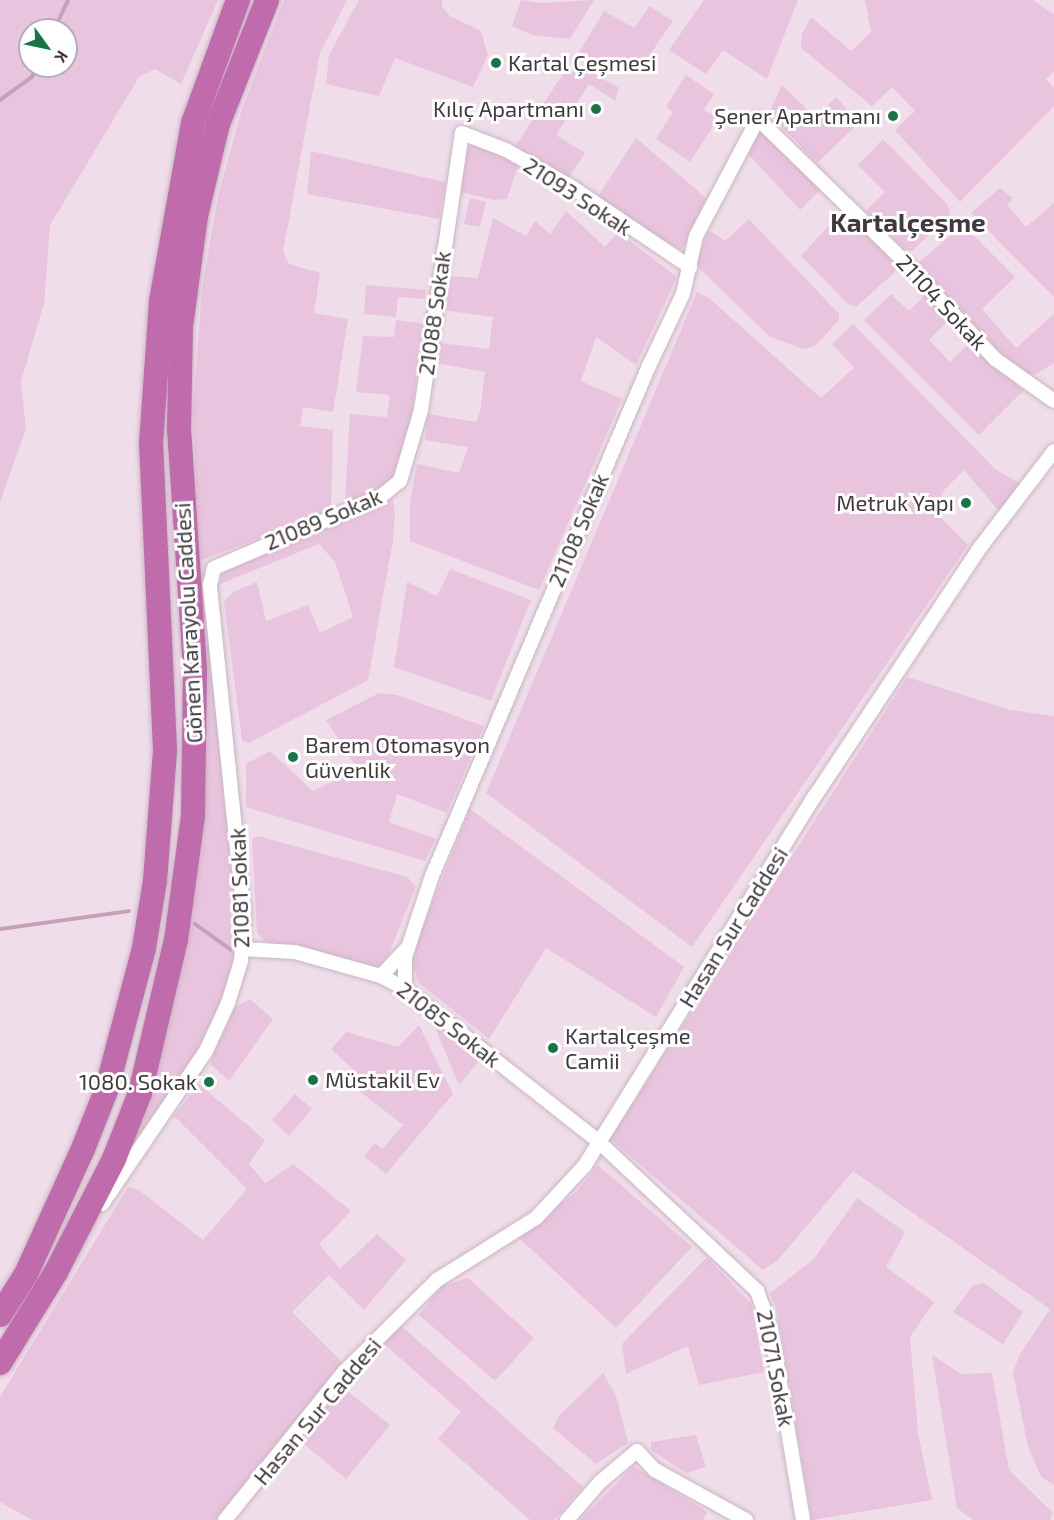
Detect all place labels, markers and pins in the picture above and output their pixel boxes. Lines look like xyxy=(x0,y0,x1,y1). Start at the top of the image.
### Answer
place label: Kartal Çeşmesi xyxy=(508,50,657,76)
marker: Kartal Çeşmesi xyxy=(489,56,503,70)
place label: Kılıç Apartmanı xyxy=(433,96,584,122)
marker: Kılıç Apartmanı xyxy=(589,102,603,116)
place label: Şener Apartmanı xyxy=(713,103,881,129)
marker: Şener Apartmanı xyxy=(886,109,900,123)
place label: Metruk Yapı xyxy=(835,490,954,516)
marker: Metruk Yapı xyxy=(959,496,973,510)
place label: Barem Otomasyon Güvenlik xyxy=(305,731,490,782)
marker: Barem Otomasyon Güvenlik xyxy=(286,750,300,764)
place label: Kartalçeşme Camii xyxy=(565,1022,691,1074)
marker: Kartalçeşme Camii xyxy=(546,1041,560,1055)
place label: Müstakil Ev xyxy=(325,1067,441,1093)
place label: 1080. Sokak xyxy=(79,1069,197,1095)
marker: Müstakil Ev xyxy=(306,1073,320,1087)
marker: 1080. Sokak xyxy=(202,1075,216,1089)

